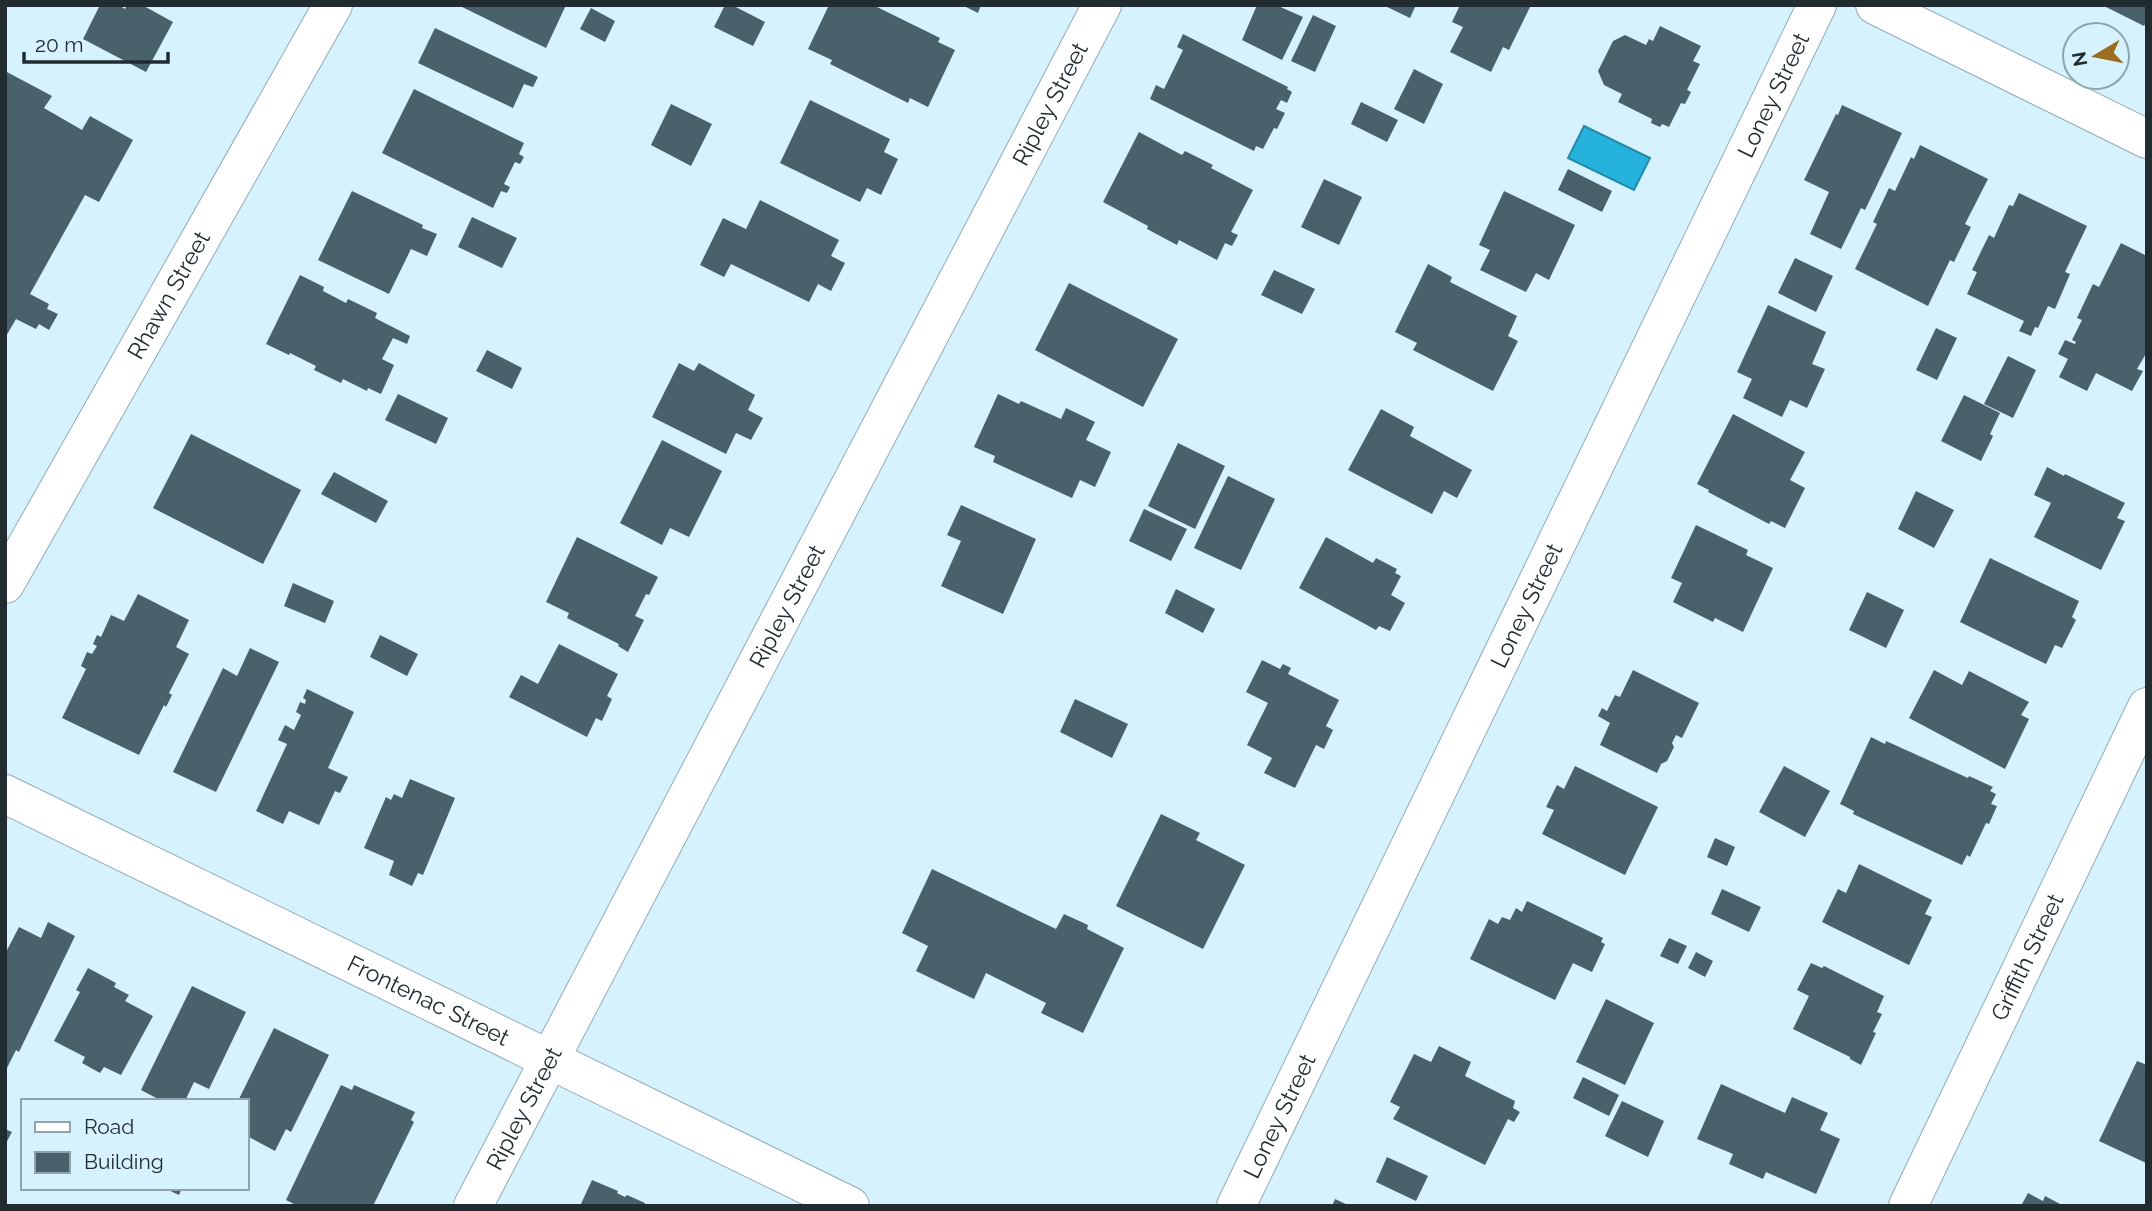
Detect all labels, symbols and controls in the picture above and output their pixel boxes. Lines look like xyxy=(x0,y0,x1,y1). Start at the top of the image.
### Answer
scale bar xyxy=(24,21,168,65)
north arrow xyxy=(2061,21,2131,91)
street label: Loney Street xyxy=(1731,28,1815,162)
text: 20 m xyxy=(35,32,83,57)
street label: Ripley Street xyxy=(1006,37,1093,170)
text: N xyxy=(2067,50,2091,68)
street label: Rhawn Street xyxy=(121,226,215,363)
street label: Loney Street xyxy=(1484,538,1568,672)
street label: Ripley Street xyxy=(743,540,830,672)
street label: Griffith Street xyxy=(1985,889,2069,1025)
street label: Frontenac Street xyxy=(343,949,514,1051)
street label: Ripley Street xyxy=(480,1042,567,1174)
street label: Loney Street xyxy=(1238,1049,1321,1182)
legend xyxy=(21,1099,248,1190)
text: Road xyxy=(84,1114,134,1139)
text: Building xyxy=(84,1149,164,1174)

